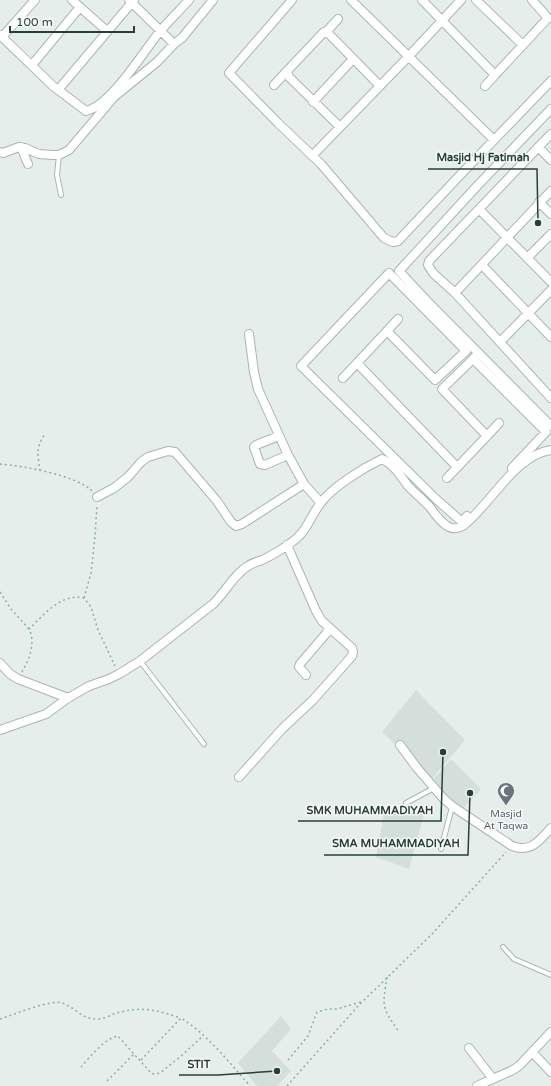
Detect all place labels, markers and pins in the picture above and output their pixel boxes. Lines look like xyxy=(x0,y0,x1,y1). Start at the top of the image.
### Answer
callout: Masjid Hj Fatimah xyxy=(428,146,537,169)
mosque icon: Masjid At Taqwa xyxy=(496,781,516,806)
callout: SMK MUHAMMADIYAH xyxy=(298,798,441,821)
place label: Masjid At Taqwa xyxy=(484,808,528,832)
callout: SMA MUHAMMADIYAH xyxy=(324,832,468,855)
callout: STIT xyxy=(179,1052,218,1075)

